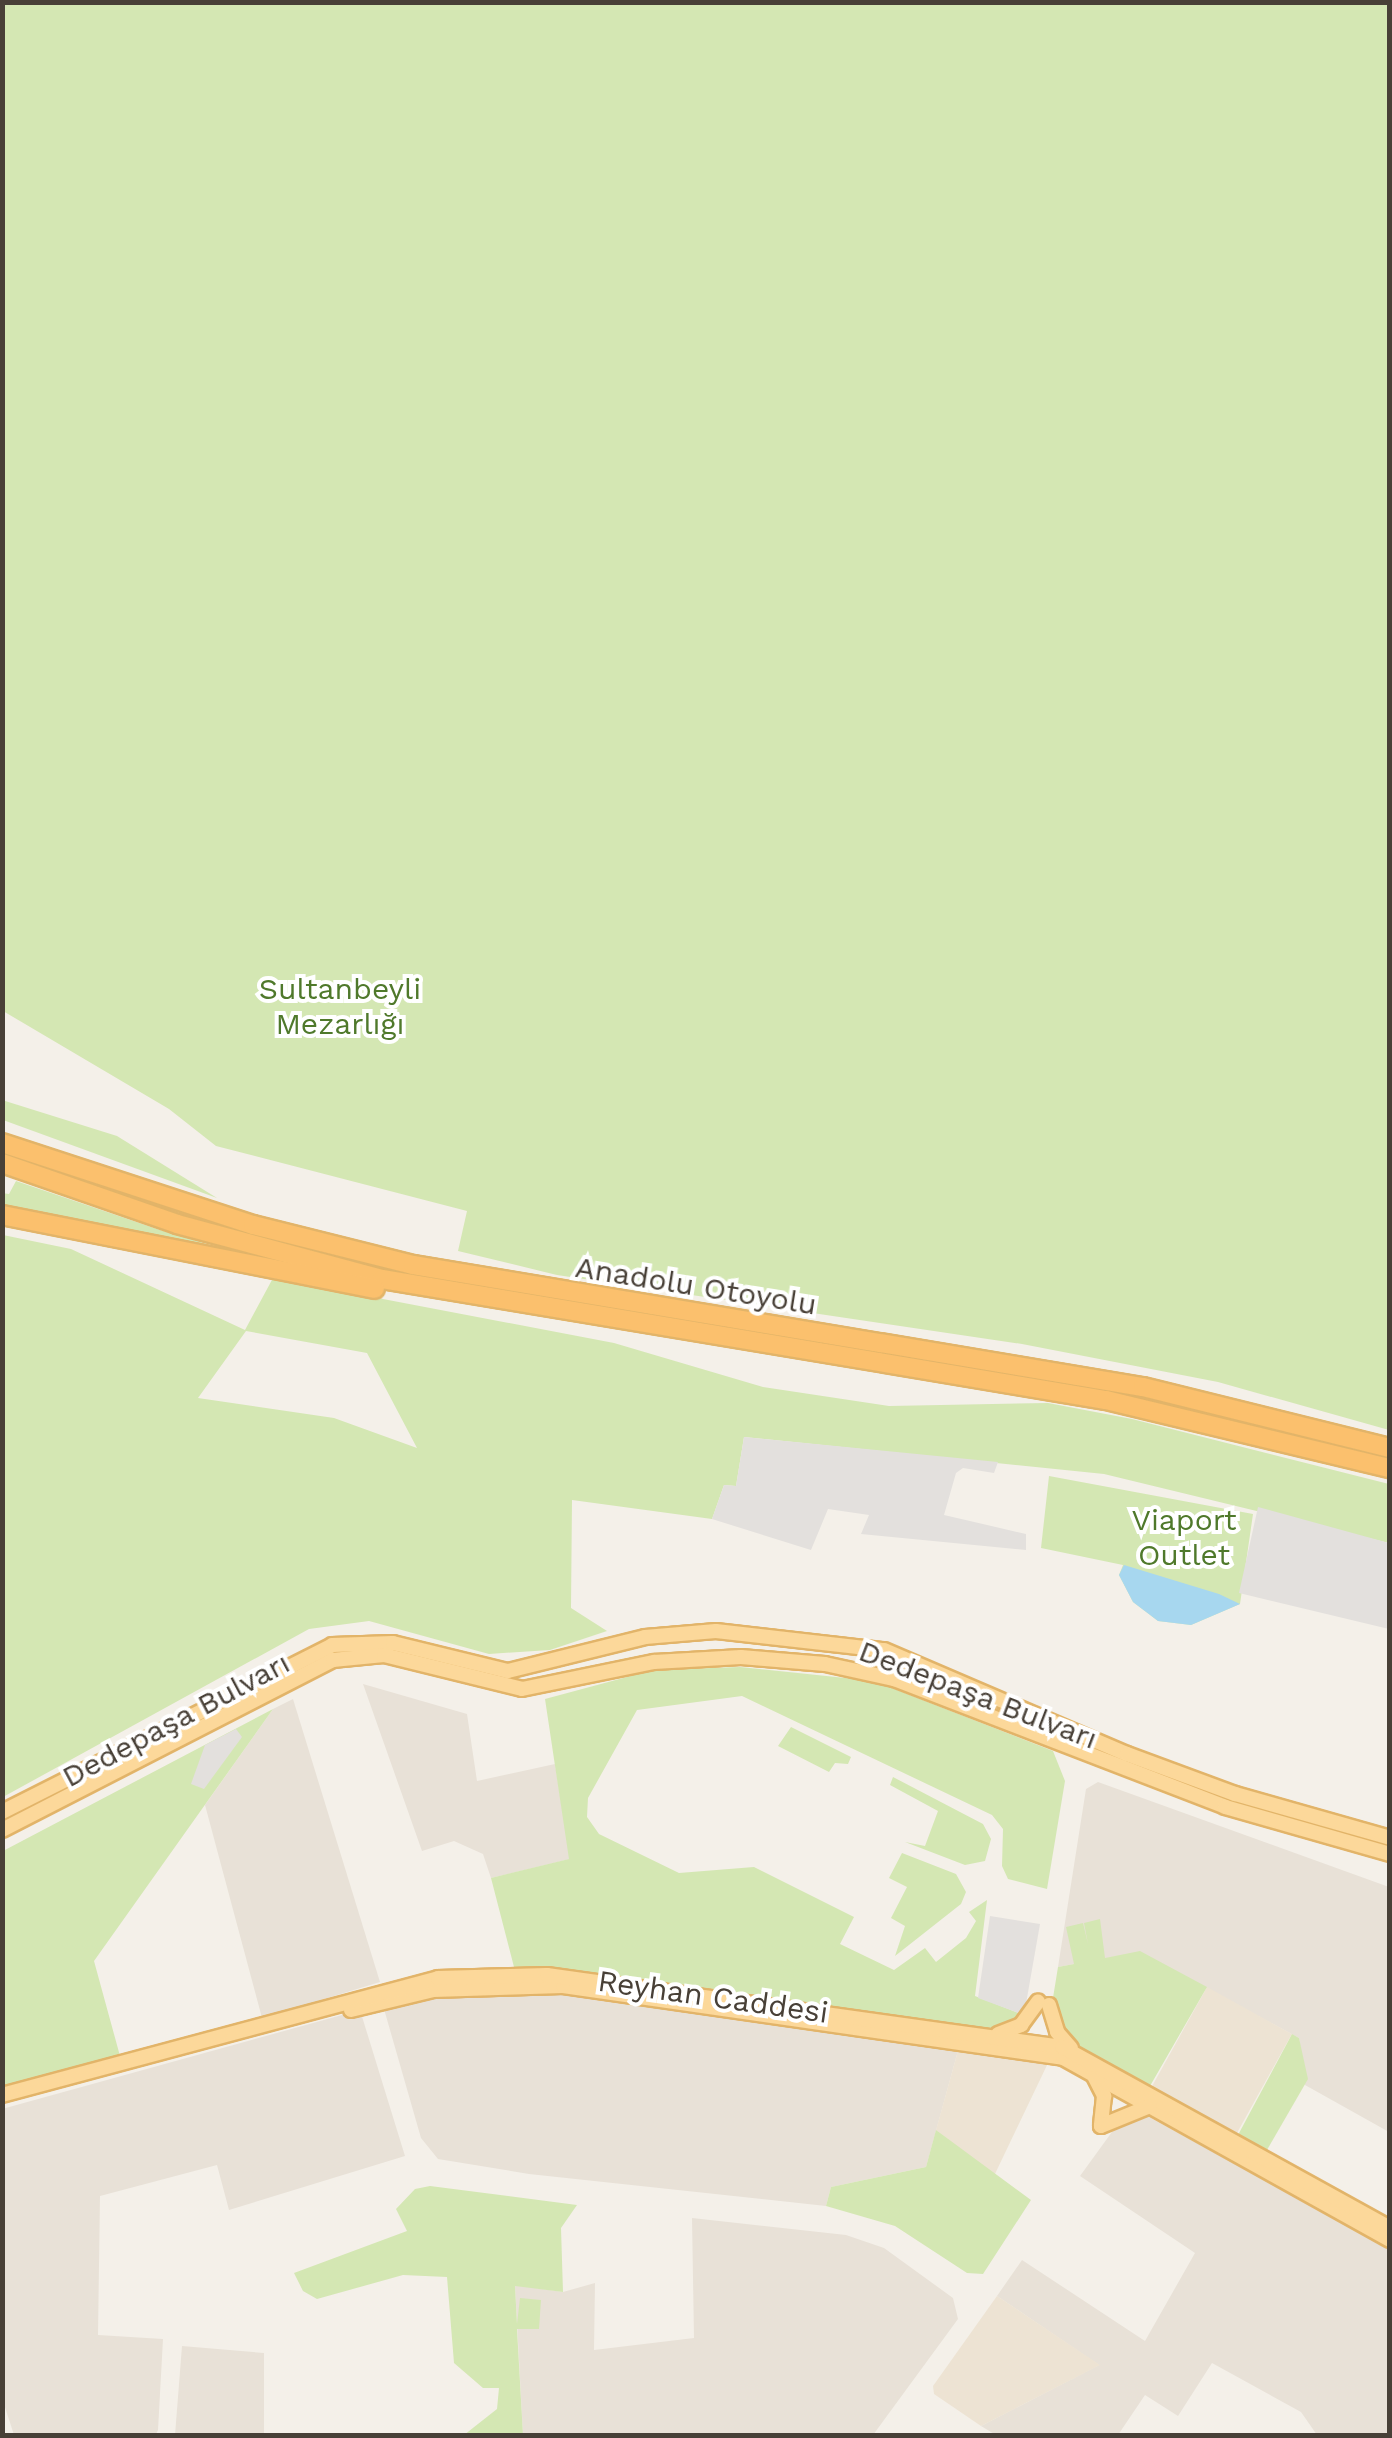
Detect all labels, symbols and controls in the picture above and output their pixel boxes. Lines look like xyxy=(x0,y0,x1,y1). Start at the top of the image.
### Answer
park label: Sultanbeyli Mezarlığı xyxy=(259,971,421,1042)
street label: Anadolu Otoyolu xyxy=(573,1249,819,1323)
park label: Viaport Outlet xyxy=(1131,1502,1237,1572)
street label: Dedepaşa Bulvarı xyxy=(853,1633,1103,1757)
street label: Dedepaşa Bulvarı xyxy=(56,1645,296,1795)
street label: Reyhan Caddesi xyxy=(596,1963,830,2031)

